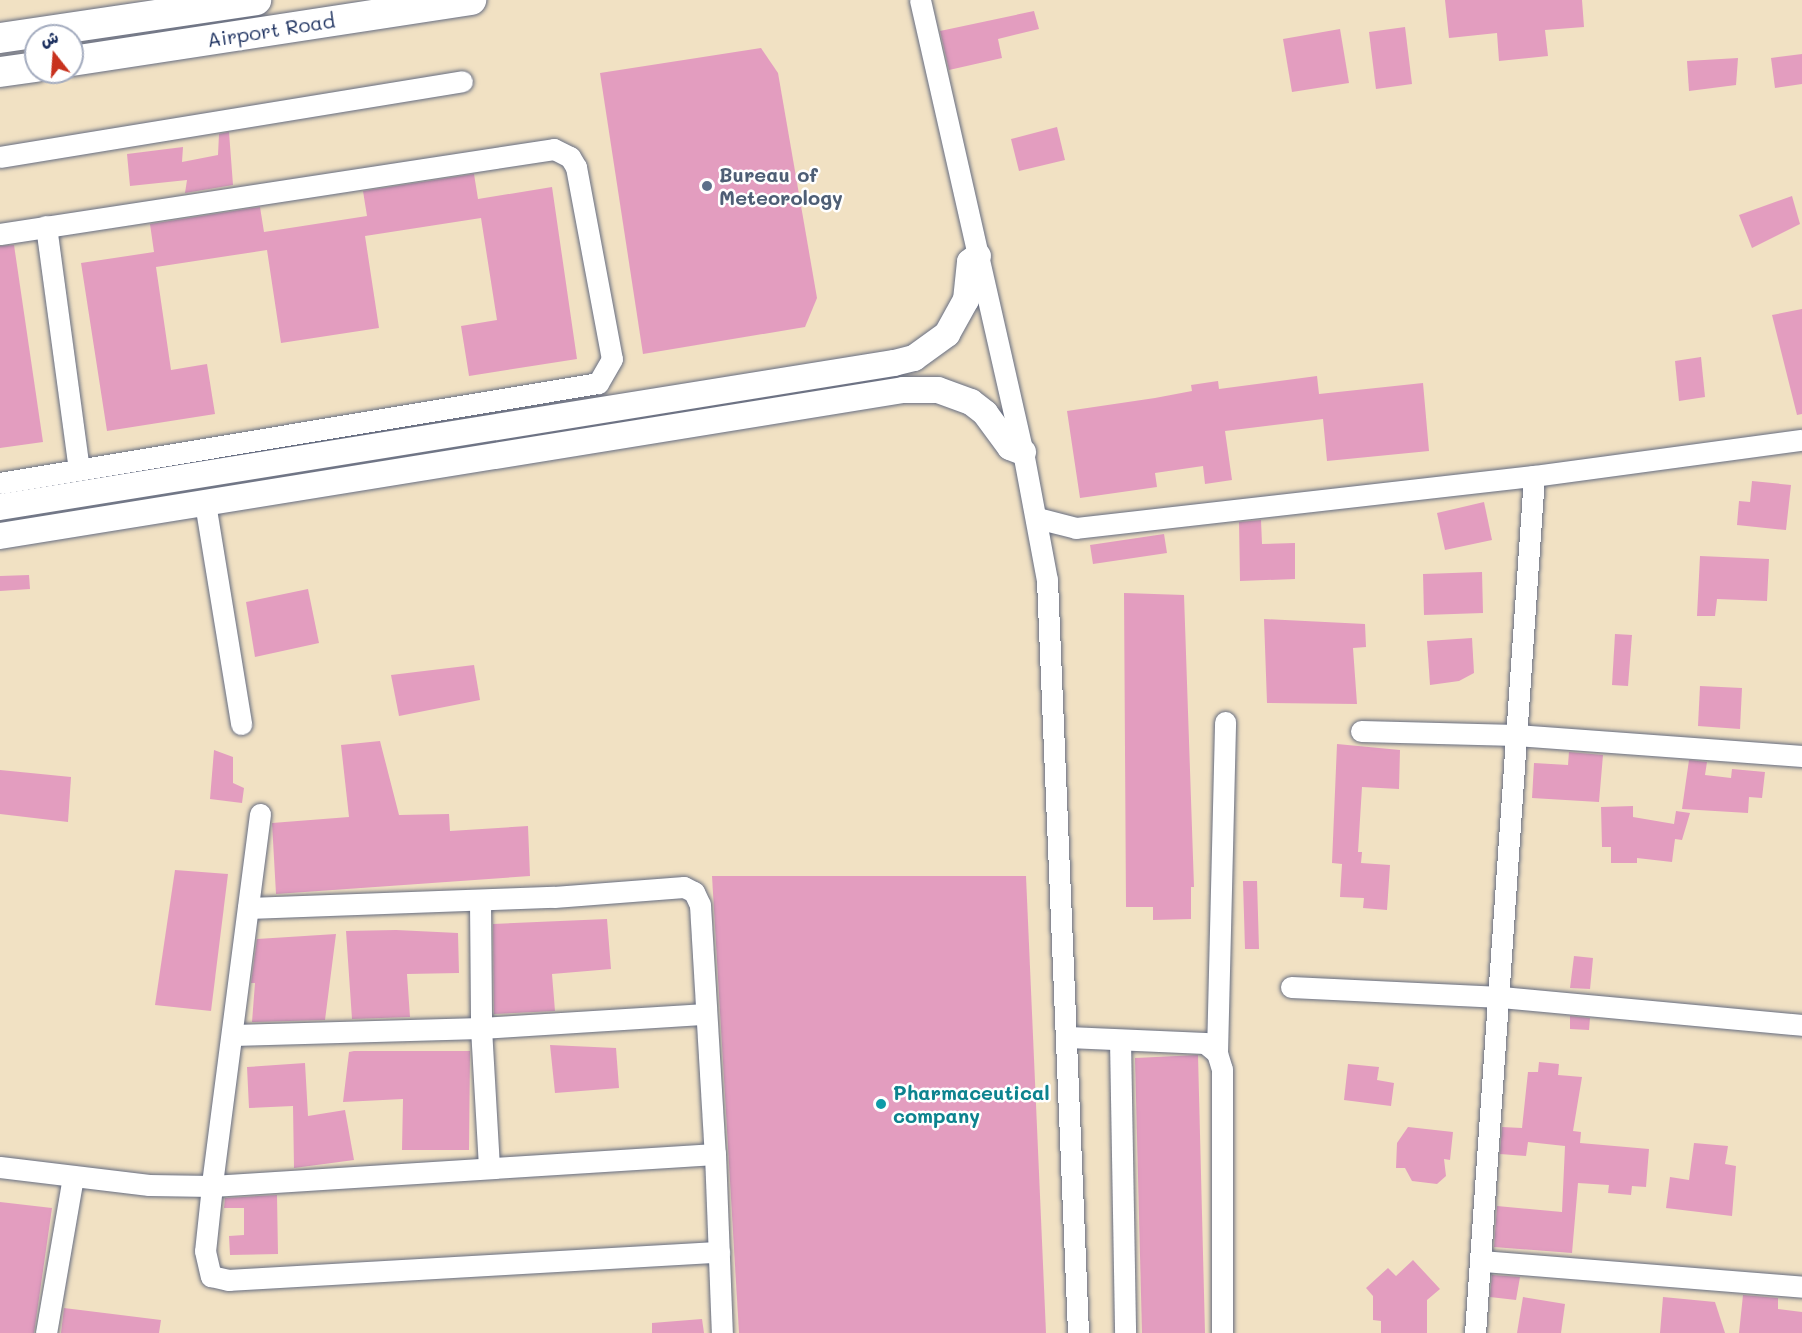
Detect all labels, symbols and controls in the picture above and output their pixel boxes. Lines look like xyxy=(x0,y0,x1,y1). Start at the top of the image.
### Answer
street label: Airport Road xyxy=(205,8,337,52)
north arrow xyxy=(24,24,84,84)
text: ش xyxy=(38,26,61,51)
place label: Bureau of Meteorology xyxy=(719,162,843,209)
marker: Bureau of Meteorology xyxy=(700,179,714,193)
place label: Pharmaceutical company xyxy=(893,1080,1050,1127)
marker: Pharmaceutical company xyxy=(874,1097,888,1111)

